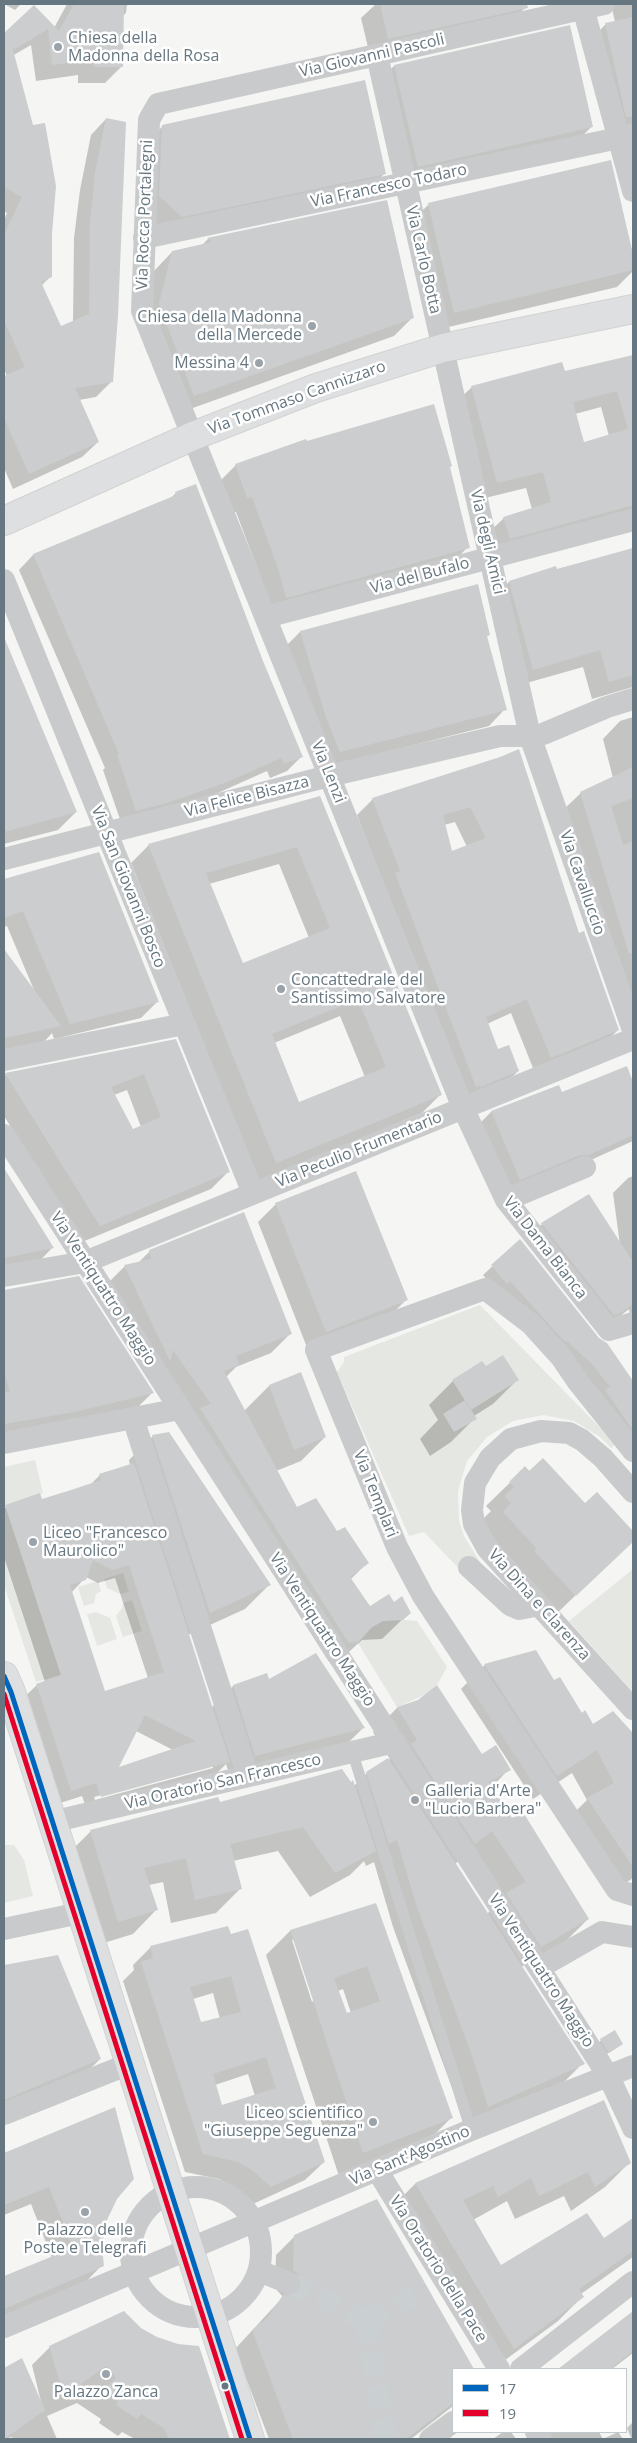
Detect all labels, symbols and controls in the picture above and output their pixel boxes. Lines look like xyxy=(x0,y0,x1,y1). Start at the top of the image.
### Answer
place label: Chiesa della Madonna della Rosa xyxy=(68,28,219,66)
street label: Via Giovanni Pascoli xyxy=(298,30,446,82)
marker: Chiesa della Madonna della Rosa xyxy=(52,41,64,53)
street label: Via Rocca Portalegni xyxy=(133,139,157,291)
street label: Via Francesco Todaro xyxy=(309,160,469,212)
street label: Via Carlo Botta xyxy=(401,204,445,316)
place label: Chiesa della Madonna della Mercede xyxy=(137,307,302,345)
marker: Chiesa della Madonna della Mercede xyxy=(306,320,318,332)
place label: Messina 4 xyxy=(174,353,249,373)
street label: Via Tommaso Cannizzaro xyxy=(206,357,388,439)
marker: Messina 4 xyxy=(253,357,265,369)
street label: Via degli Amici xyxy=(466,488,508,596)
street label: Via del Bufalo xyxy=(368,554,472,598)
street label: Via Lenzi xyxy=(307,738,349,806)
street label: Via Felice Bisazza xyxy=(183,772,311,822)
street label: Via San Giovanni Bosco xyxy=(87,803,169,971)
street label: Via Cavalluccio xyxy=(555,828,609,938)
place label: Concattedrale del Santissimo Salvatore xyxy=(291,970,446,1008)
marker: Concattedrale del Santissimo Salvatore xyxy=(275,983,287,995)
street label: Via Peculio Frumentario xyxy=(273,1108,445,1192)
street label: Via Dama Bianca xyxy=(499,1193,591,1303)
street label: Via Ventiquattro Maggio xyxy=(46,1209,160,1369)
street label: Via Templari xyxy=(349,1448,401,1540)
place label: Liceo "Francesco Maurolico" xyxy=(43,1523,167,1561)
marker: Liceo "Francesco Maurolico" xyxy=(27,1536,39,1548)
street label: Via Dina e Clarenza xyxy=(484,1545,594,1665)
street label: Via Ventiquattro Maggio xyxy=(265,1550,379,1710)
street label: Via Oratorio San Francesco xyxy=(123,1750,323,1814)
place label: Galleria d'Arte "Lucio Barbera" xyxy=(425,1781,541,1819)
marker: Galleria d'Arte "Lucio Barbera" xyxy=(409,1794,421,1806)
street label: Via Ventiquattro Maggio xyxy=(484,1891,598,2051)
place label: Liceo scientifico "Giuseppe Seguenza" xyxy=(204,2103,363,2141)
marker: Liceo scientifico "Giuseppe Seguenza" xyxy=(367,2116,379,2128)
street label: Via Sant'Agostino xyxy=(347,2122,473,2190)
street label: Via Oratorio della Pace xyxy=(385,2192,491,2346)
marker: Palazzo delle Poste e Telegrafi xyxy=(79,2206,91,2218)
place label: Palazzo delle Poste e Telegrafi xyxy=(23,2220,147,2258)
marker: Palazzo Zanca xyxy=(100,2368,112,2380)
legend xyxy=(452,2368,627,2433)
text: 17 xyxy=(499,2378,516,2398)
unlabelled marker xyxy=(220,2381,230,2391)
place label: Palazzo Zanca xyxy=(54,2382,158,2402)
text: 19 xyxy=(499,2403,516,2423)

